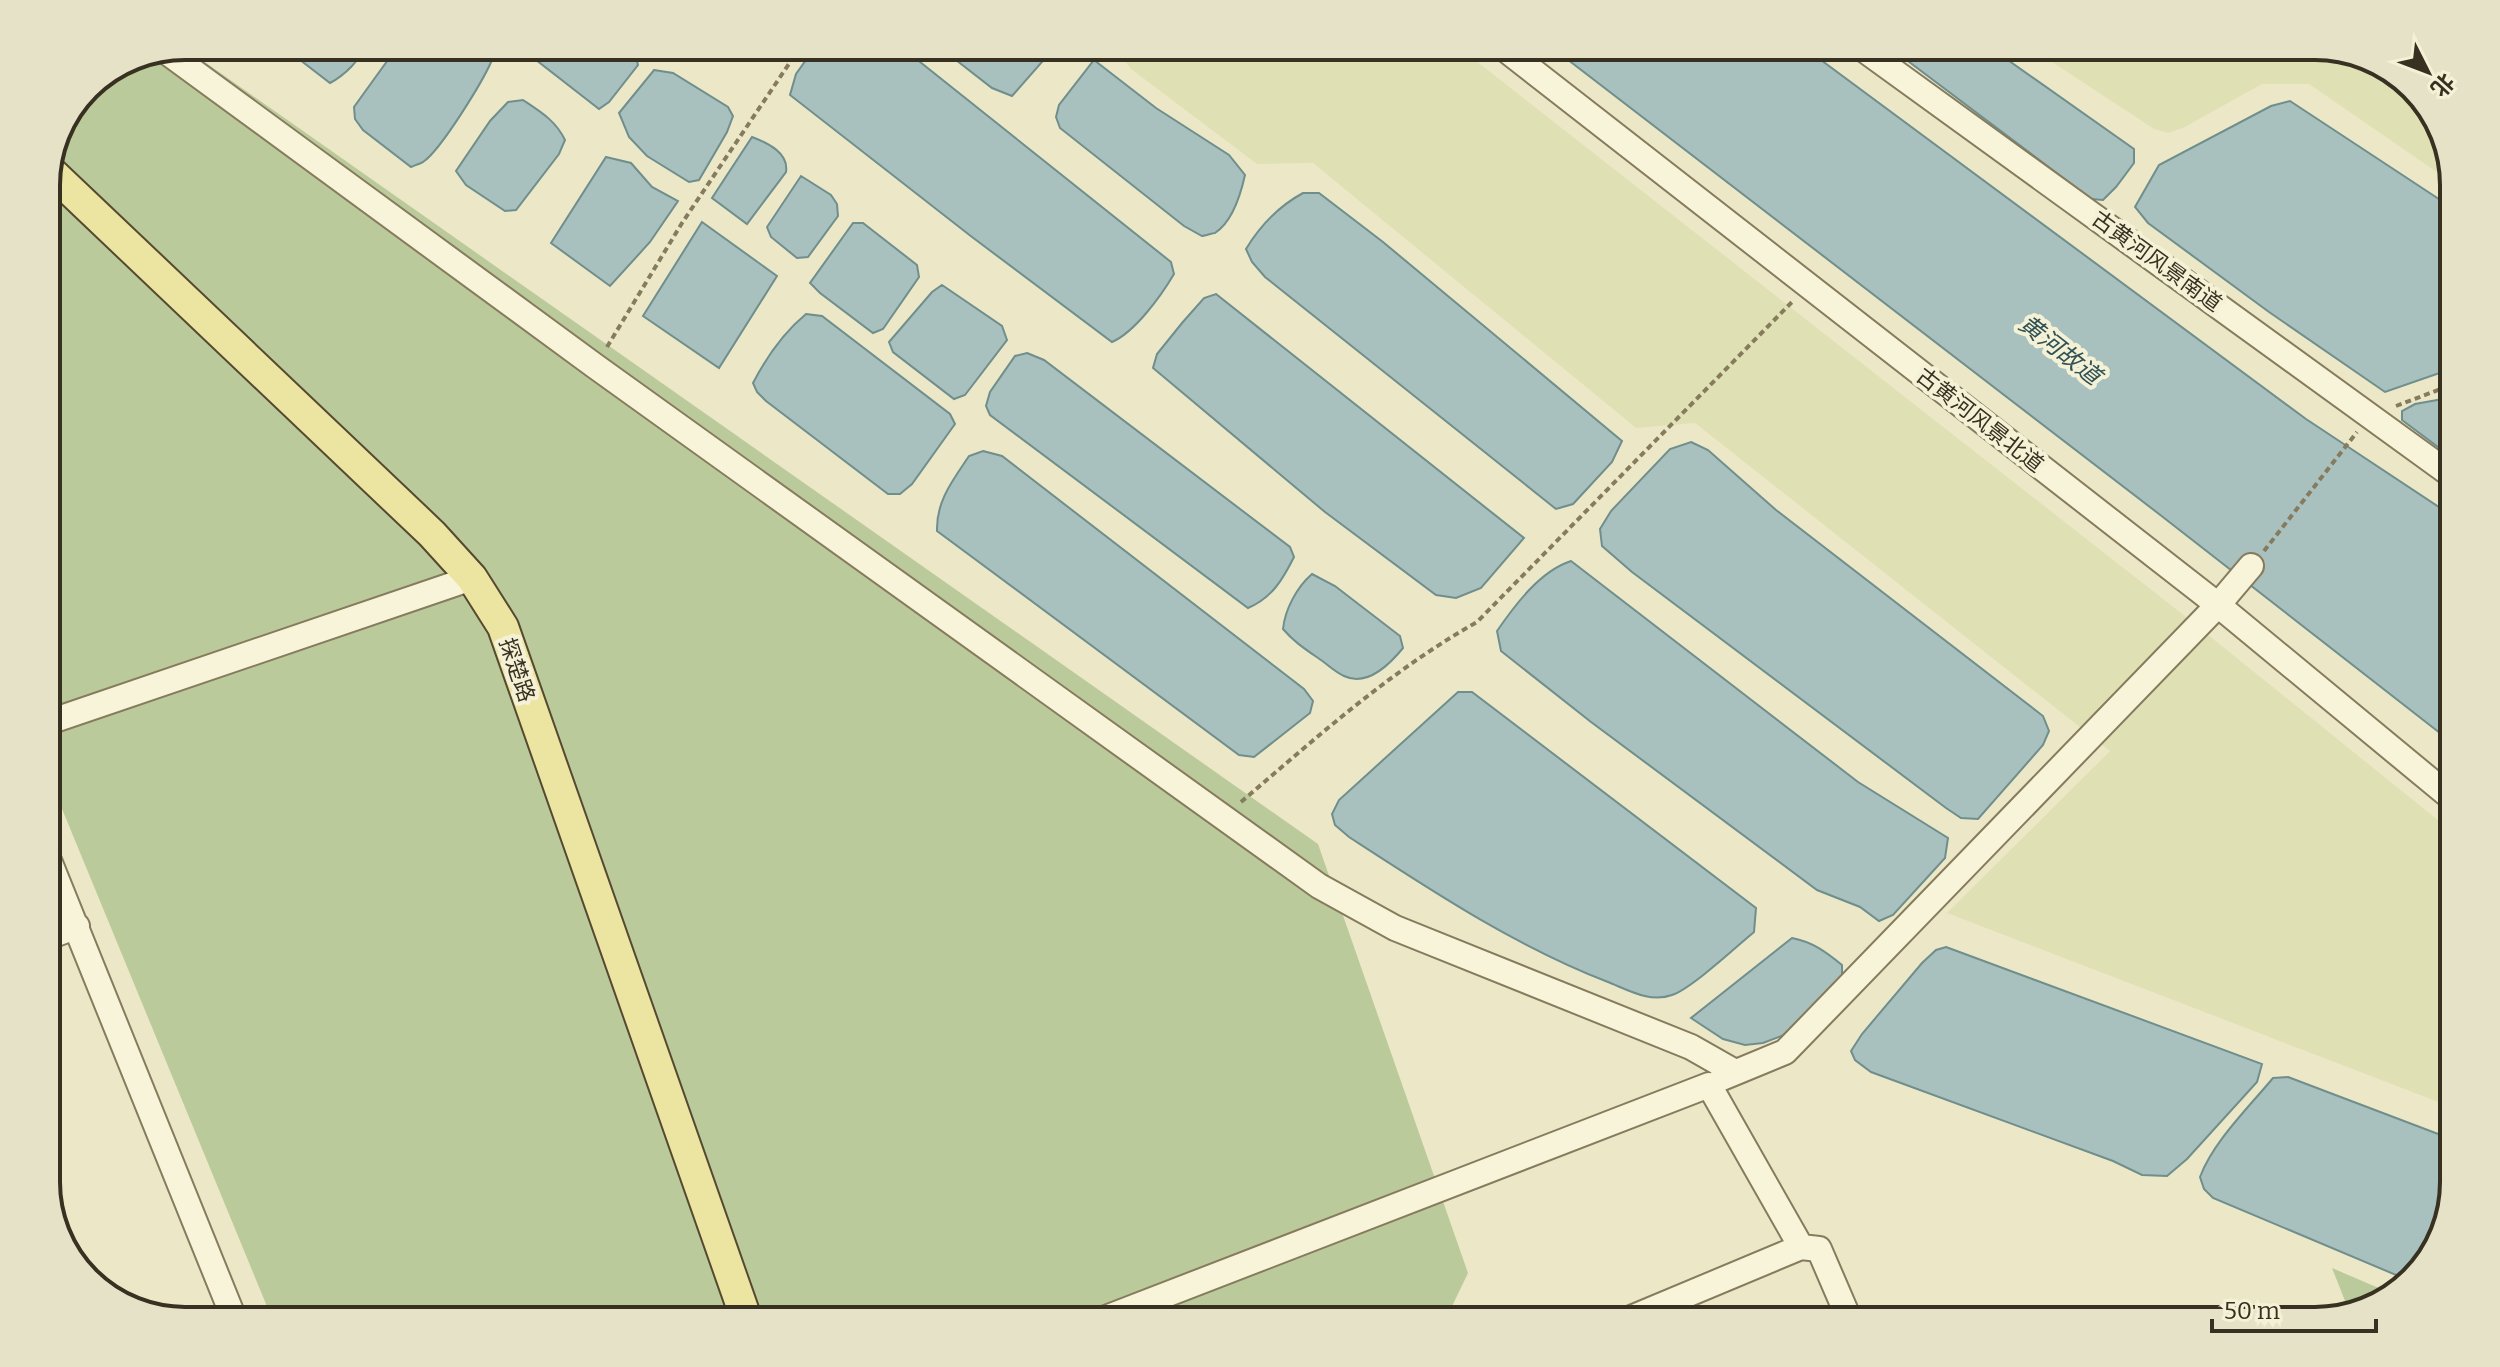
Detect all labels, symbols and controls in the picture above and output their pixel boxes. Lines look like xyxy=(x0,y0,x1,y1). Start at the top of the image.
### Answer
north arrow xyxy=(2388,32,2468,112)
text: 北 xyxy=(2425,68,2460,102)
street label: 古黄河风景南道 xyxy=(2087,205,2227,317)
water label: 黄河故道 xyxy=(2014,309,2109,392)
street label: 古黄河风景北道 xyxy=(1911,362,2049,478)
street label: 探楚路 xyxy=(493,634,541,706)
scale bar xyxy=(2212,1283,2376,1333)
text: 50 m xyxy=(2224,1297,2280,1325)

